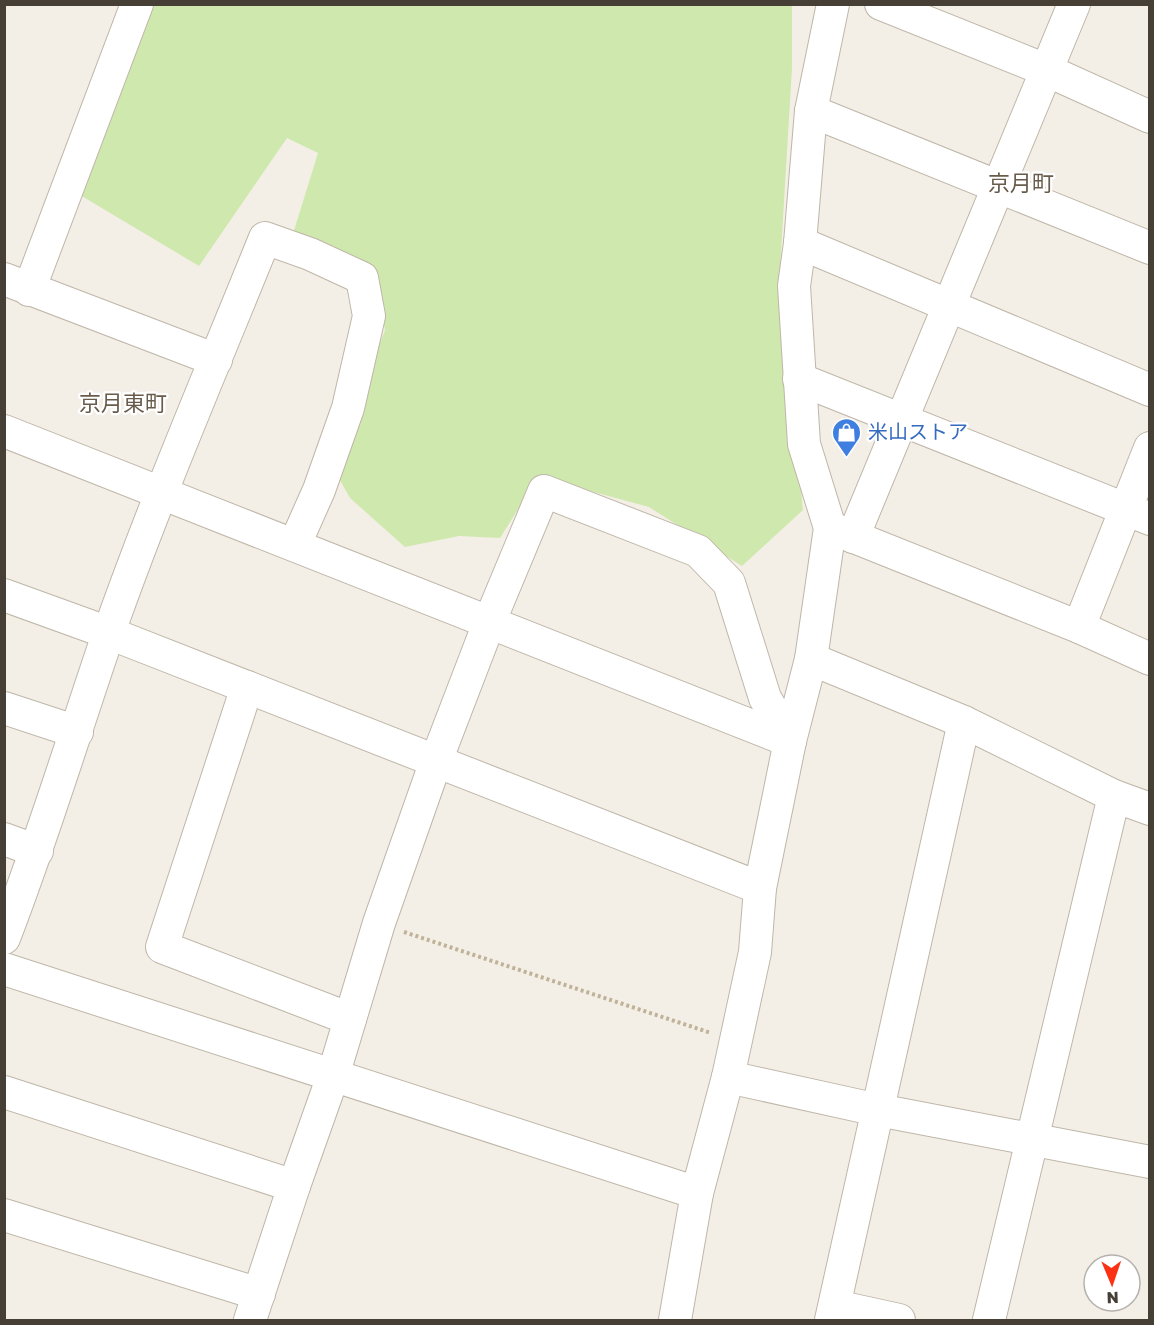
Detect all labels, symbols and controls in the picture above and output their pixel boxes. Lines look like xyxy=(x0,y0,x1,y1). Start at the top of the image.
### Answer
district label: 京月町 xyxy=(988,169,1054,196)
district label: 京月東町 xyxy=(79,389,167,416)
shop icon: 米山ストア xyxy=(831,416,863,458)
place label: 米山ストア xyxy=(868,419,968,443)
north arrow xyxy=(1082,1253,1142,1313)
text: N xyxy=(1106,1288,1119,1308)

